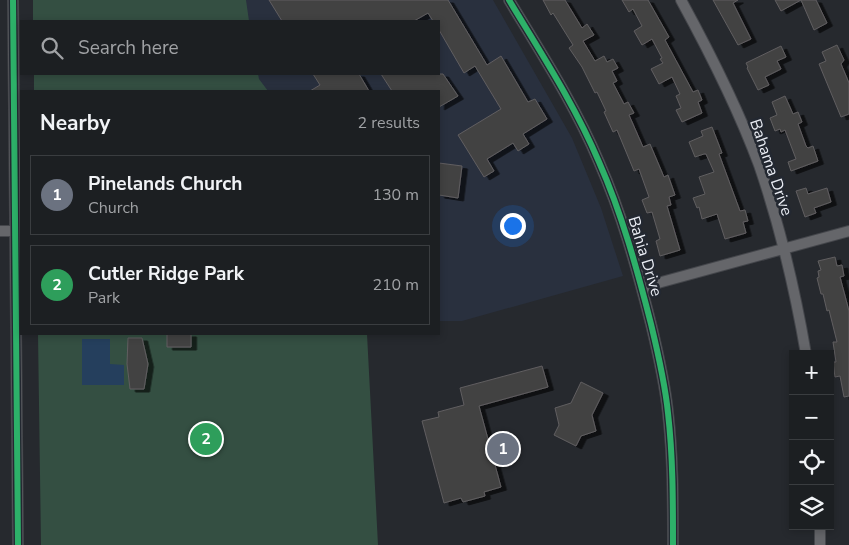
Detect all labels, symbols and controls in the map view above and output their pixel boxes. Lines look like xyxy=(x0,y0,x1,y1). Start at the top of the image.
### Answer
search box xyxy=(20,20,440,75)
icon: search xyxy=(38,34,66,62)
text: Search here xyxy=(78,35,179,61)
text: Nearby xyxy=(40,109,110,137)
text: 2 results xyxy=(358,112,420,134)
street label: Bahama Drive xyxy=(744,116,798,219)
text: Pinelands Church xyxy=(88,171,242,197)
text: 1 xyxy=(52,184,62,206)
text: 130 m xyxy=(372,184,419,206)
text: Church xyxy=(88,197,139,219)
your location xyxy=(500,213,526,239)
street label: Bahia Drive xyxy=(622,214,668,299)
text: Cutler Ridge Park xyxy=(88,261,244,287)
text: 2 xyxy=(52,274,62,296)
text: 210 m xyxy=(372,274,419,296)
text: Park xyxy=(88,287,120,309)
map controls xyxy=(789,350,834,530)
button: + xyxy=(789,350,834,395)
button: − xyxy=(789,395,834,440)
pin: 2 xyxy=(190,420,222,458)
pin: 1 xyxy=(487,430,519,468)
button: locate xyxy=(789,440,834,485)
button: layers xyxy=(789,485,834,530)

